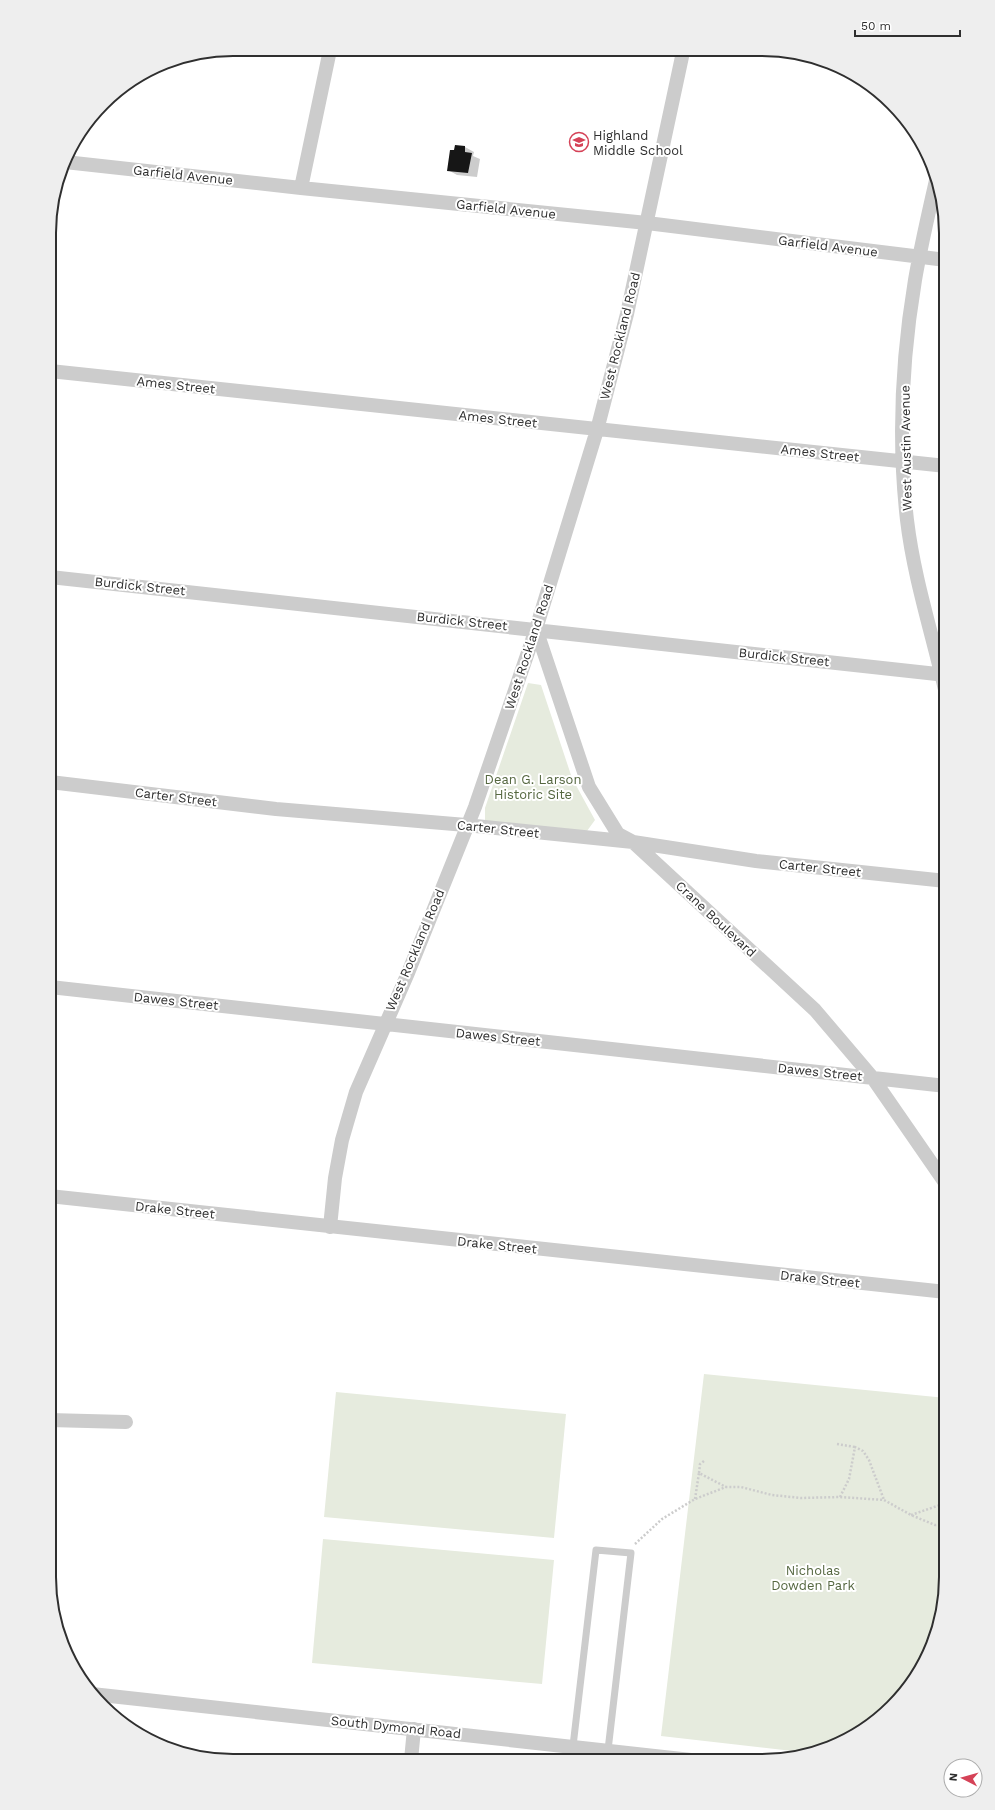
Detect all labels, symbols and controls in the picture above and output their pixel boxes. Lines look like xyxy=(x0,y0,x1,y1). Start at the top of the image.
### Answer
scale bar xyxy=(855,12,960,38)
text: 50 m xyxy=(861,19,891,33)
place label: Highland Middle School xyxy=(593,128,683,158)
school or university icon: Highland Middle School xyxy=(568,131,590,153)
street label: Garfield Avenue xyxy=(132,162,234,188)
street label: Garfield Avenue xyxy=(455,196,557,222)
street label: Garfield Avenue xyxy=(777,232,879,260)
street label: West Rockland Road xyxy=(597,271,643,401)
street label: Ames Street xyxy=(136,373,217,397)
street label: West Austin Avenue xyxy=(897,385,915,511)
street label: Ames Street xyxy=(458,407,539,431)
street label: Ames Street xyxy=(780,441,861,465)
street label: Burdick Street xyxy=(94,574,187,598)
street label: West Rockland Road xyxy=(502,582,556,712)
street label: Burdick Street xyxy=(416,609,509,633)
street label: Burdick Street xyxy=(738,645,831,669)
park label: Dean G. Larson Historic Site xyxy=(485,772,581,802)
street label: Carter Street xyxy=(134,785,219,810)
street label: Carter Street xyxy=(456,817,540,841)
street label: Carter Street xyxy=(778,856,862,880)
street label: Crane Boulevard xyxy=(673,878,759,960)
street label: West Rockland Road xyxy=(383,887,447,1013)
street label: Dawes Street xyxy=(133,989,220,1013)
street label: Dawes Street xyxy=(455,1025,542,1049)
street label: Dawes Street xyxy=(777,1060,864,1084)
street label: Drake Street xyxy=(134,1198,216,1222)
street label: Drake Street xyxy=(456,1233,538,1257)
street label: Drake Street xyxy=(779,1267,861,1291)
park label: Nicholas Dowden Park xyxy=(771,1563,855,1593)
street label: South Dymond Road xyxy=(330,1713,462,1741)
north arrow xyxy=(943,1758,983,1798)
text: N xyxy=(947,1772,960,1782)

